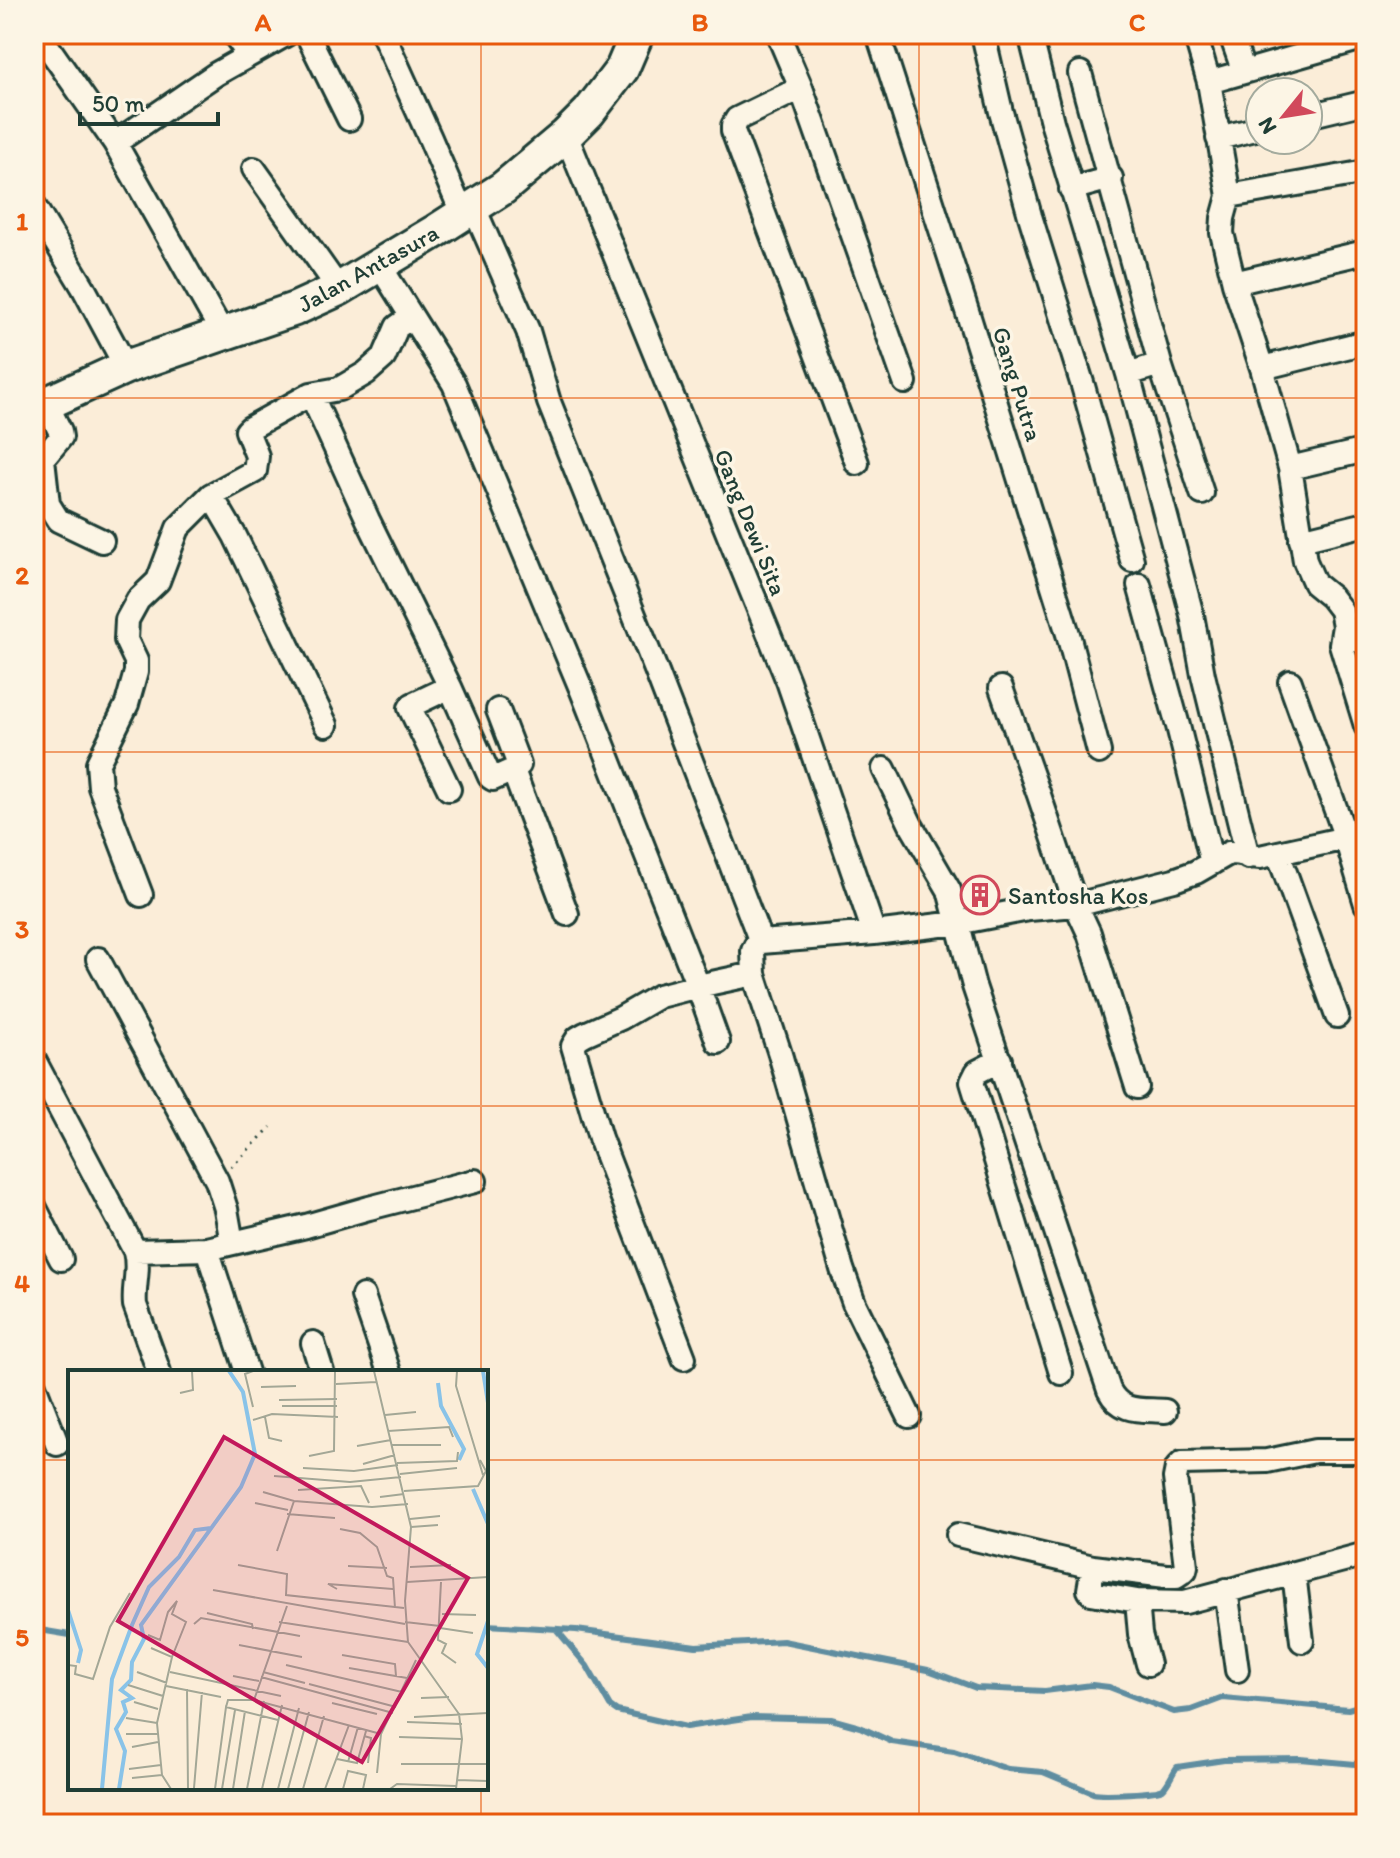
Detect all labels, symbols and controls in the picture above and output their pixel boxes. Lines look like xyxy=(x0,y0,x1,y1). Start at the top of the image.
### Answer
text: A xyxy=(254,6,272,38)
text: B xyxy=(692,6,709,38)
text: C xyxy=(1129,6,1146,38)
scale bar xyxy=(80,76,218,126)
north arrow xyxy=(1244,76,1324,156)
text: 50 m xyxy=(92,89,145,118)
text: N xyxy=(1252,113,1283,139)
text: 1 xyxy=(16,205,28,237)
street label: Jalan Antasura xyxy=(293,217,444,319)
street label: Gang Putra xyxy=(987,323,1049,445)
street label: Gang Dewi Sita xyxy=(709,445,794,600)
text: 2 xyxy=(15,559,29,591)
building icon: Santosha Kos xyxy=(959,874,1001,916)
place label: Santosha Kos xyxy=(1008,881,1148,910)
text: 3 xyxy=(15,913,29,945)
text: 4 xyxy=(14,1267,30,1299)
inset map xyxy=(68,1370,488,1790)
text: 5 xyxy=(15,1621,29,1653)

